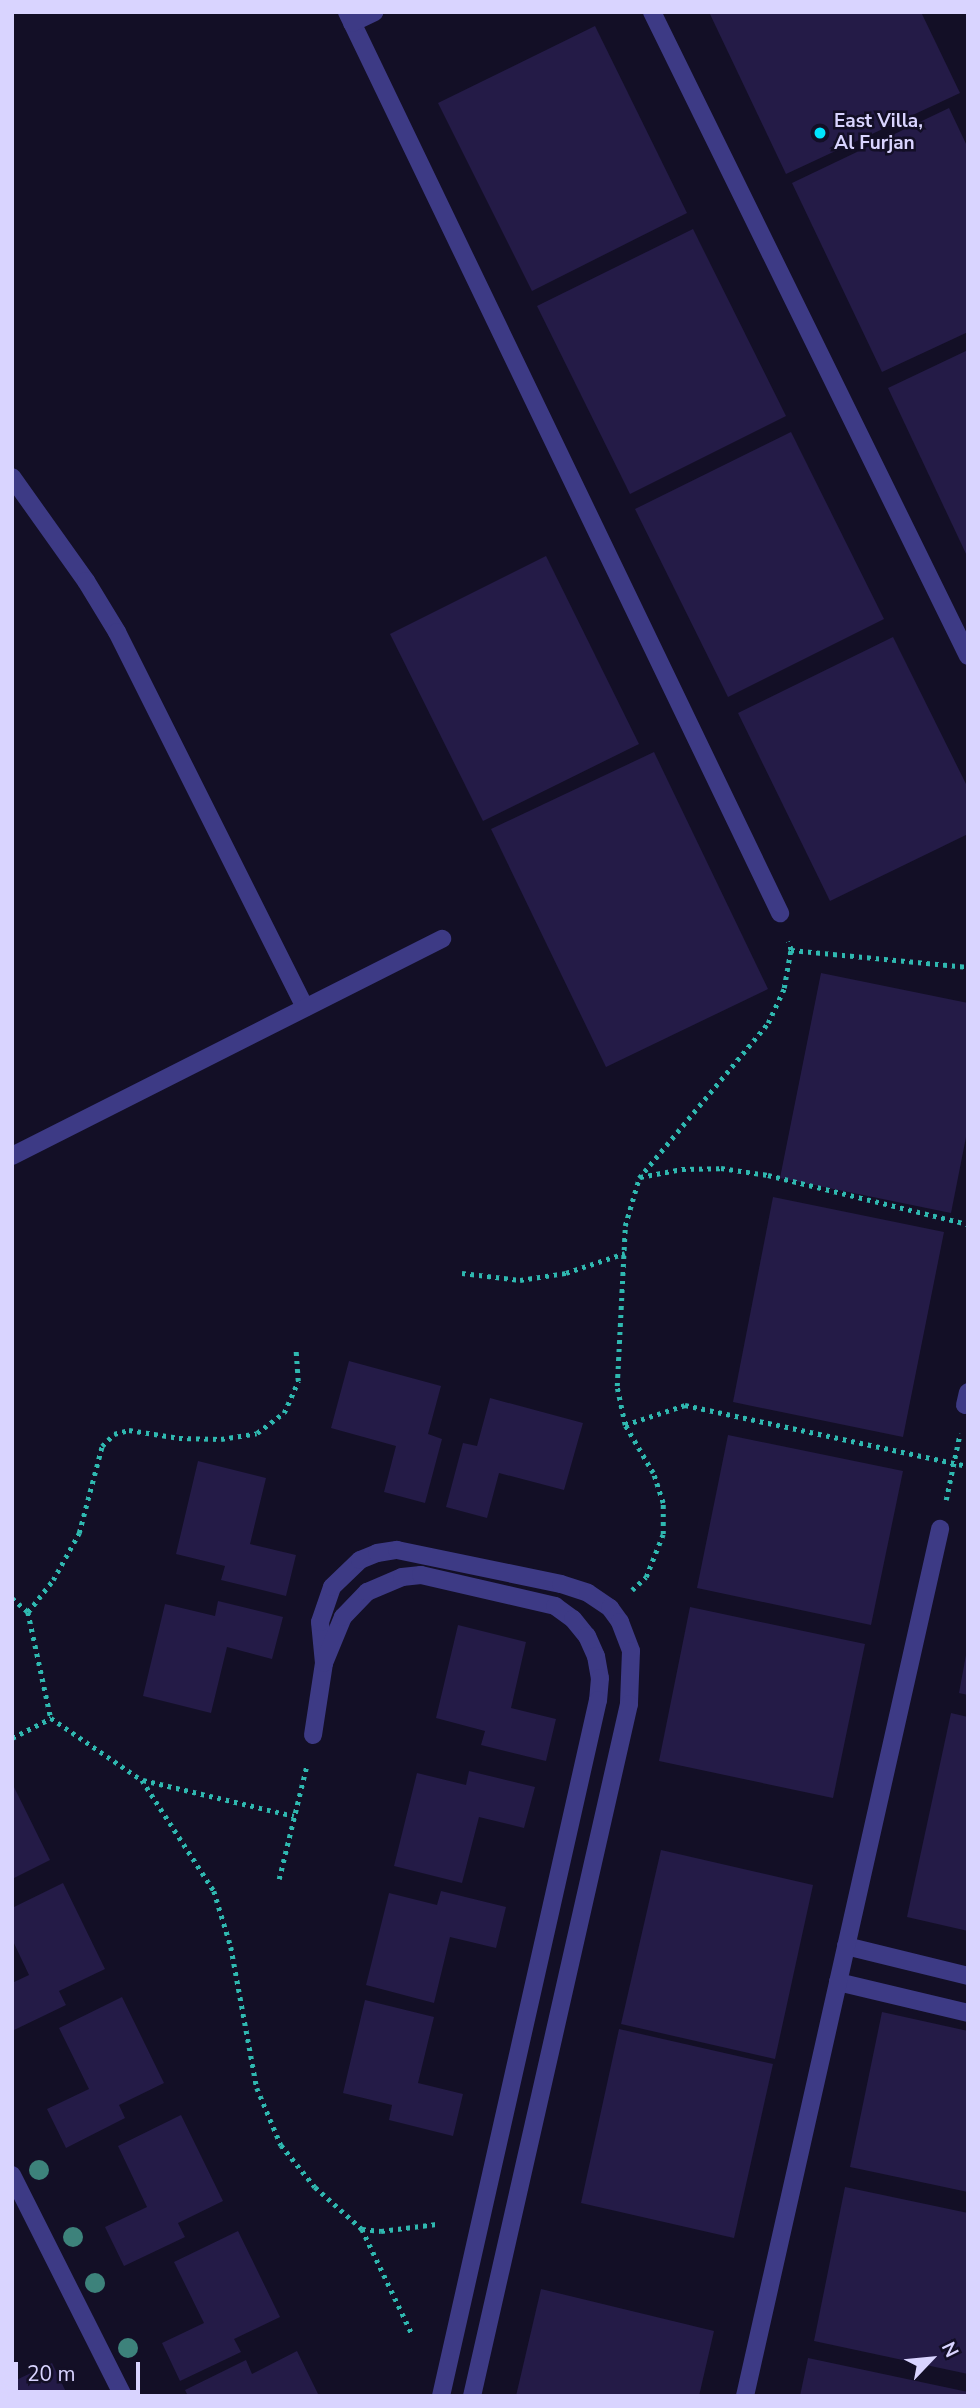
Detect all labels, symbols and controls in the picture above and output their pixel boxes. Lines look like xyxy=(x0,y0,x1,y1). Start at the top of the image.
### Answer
place label: East Villa, Al Furjan xyxy=(834,111,923,155)
marker: East Villa, Al Furjan xyxy=(812,125,828,141)
north arrow xyxy=(896,2324,966,2394)
text: N xyxy=(935,2338,965,2362)
scale bar xyxy=(18,2348,144,2392)
text: 20 m xyxy=(27,2360,76,2388)

